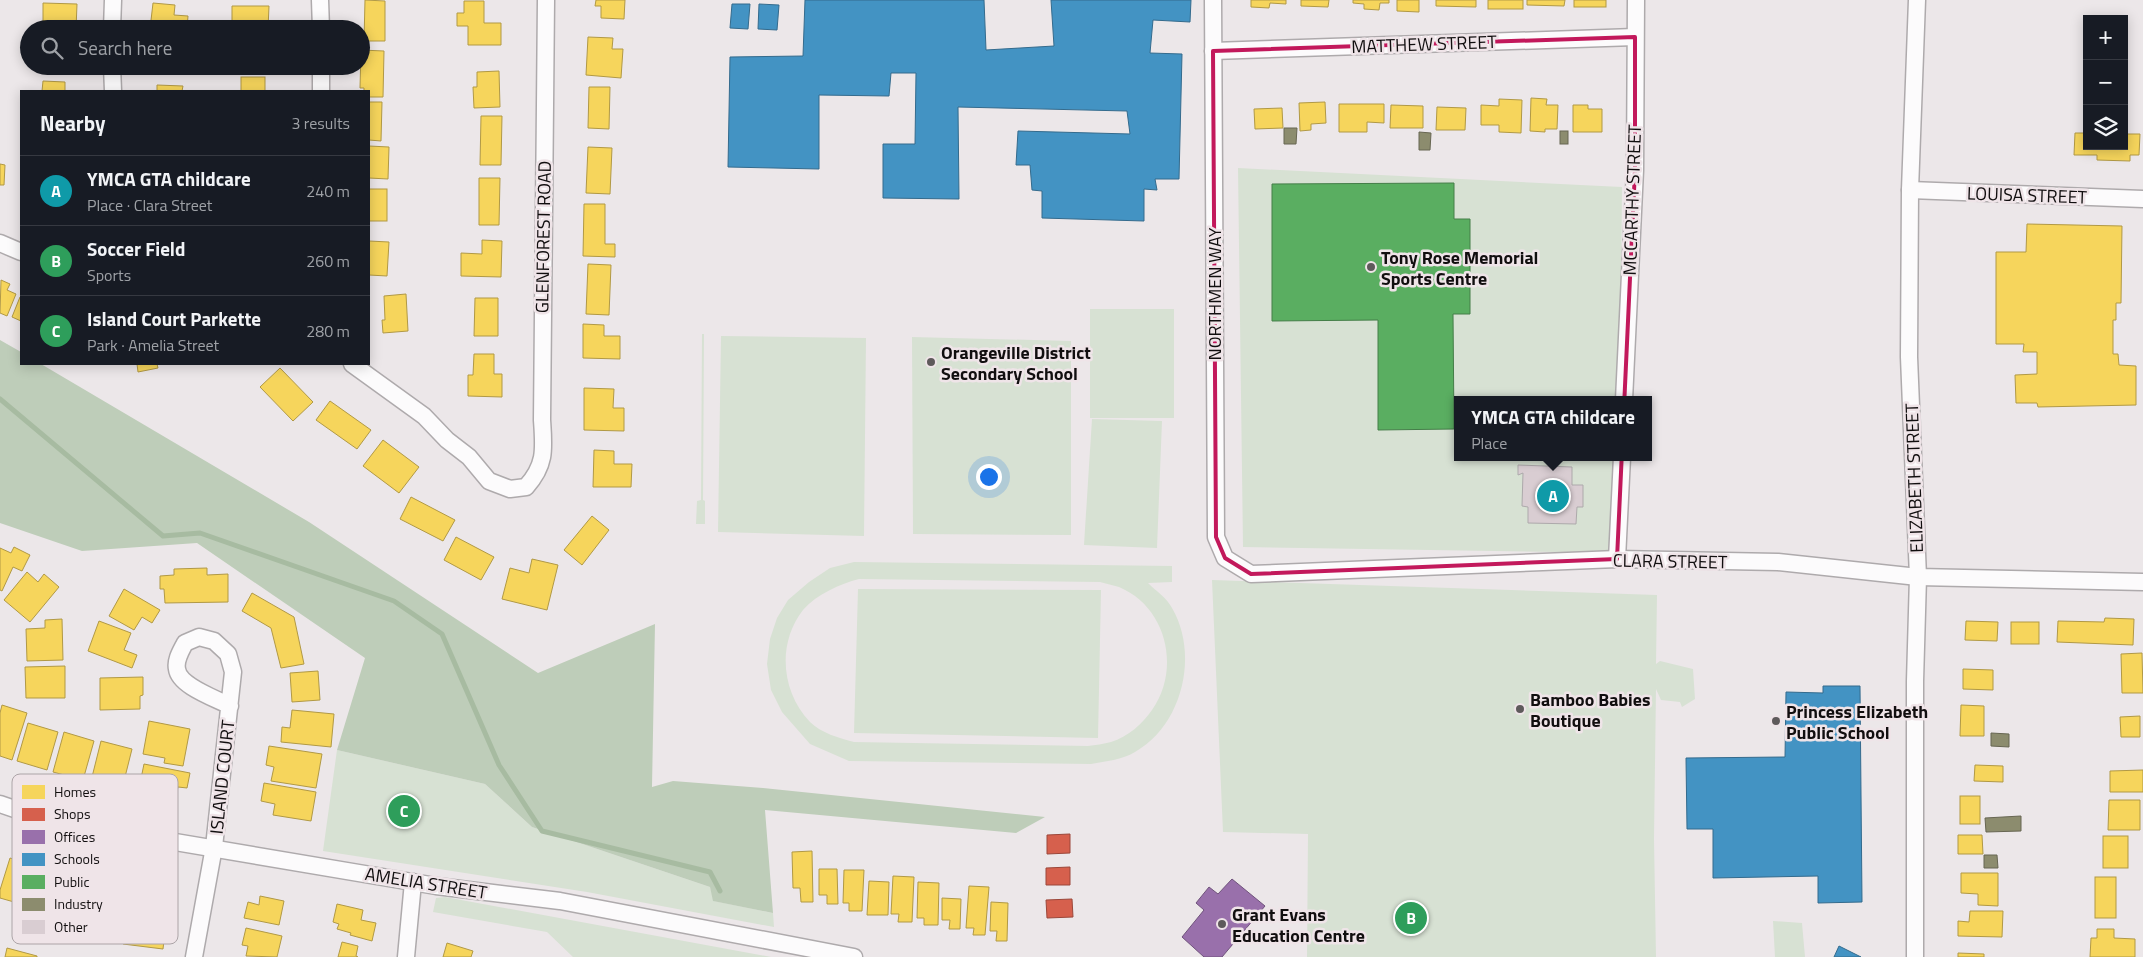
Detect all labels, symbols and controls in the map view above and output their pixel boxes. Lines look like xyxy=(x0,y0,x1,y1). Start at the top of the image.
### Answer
map controls xyxy=(2083,15,2128,150)
button: + xyxy=(2083,15,2128,60)
search box xyxy=(20,20,370,75)
street label: MATTHEW STREET xyxy=(1351,28,1498,60)
text: Search here xyxy=(78,33,172,62)
icon: search xyxy=(38,34,66,62)
button: − xyxy=(2083,60,2128,105)
button: layers xyxy=(2083,105,2128,150)
text: Nearby xyxy=(40,107,105,139)
text: 3 results xyxy=(291,111,350,135)
street label: MCCARTHY STREET xyxy=(1616,123,1648,276)
street label: GLENFOREST ROAD xyxy=(528,161,558,313)
text: YMCA GTA childcare xyxy=(87,164,251,193)
text: A xyxy=(51,179,61,203)
text: 240 m xyxy=(306,179,350,203)
street label: LOUISA STREET xyxy=(1967,179,2088,211)
text: Place · Clara Street xyxy=(87,193,212,217)
street label: NORTHMEN WAY xyxy=(1201,227,1228,360)
text: Soccer Field xyxy=(87,234,185,263)
place label: Tony Rose Memorial Sports Centre xyxy=(1381,244,1538,292)
text: B xyxy=(51,249,61,273)
text: 260 m xyxy=(306,249,350,273)
marker: Tony Rose Memorial Sports Centre xyxy=(1365,261,1377,273)
text: Sports xyxy=(87,263,131,287)
text: Island Court Parkette xyxy=(87,304,261,333)
text: C xyxy=(52,319,60,343)
text: 280 m xyxy=(306,319,350,343)
text: Park · Amelia Street xyxy=(87,333,219,357)
place label: Orangeville District Secondary School xyxy=(941,339,1091,387)
marker: Orangeville District Secondary School xyxy=(925,356,937,368)
popup xyxy=(1454,396,1652,461)
text: YMCA GTA childcare xyxy=(1471,402,1635,431)
street label: ELIZABETH STREET xyxy=(1898,402,1930,553)
text: Place xyxy=(1471,431,1507,455)
your location xyxy=(976,464,1002,490)
pin: A xyxy=(1537,477,1569,515)
street label: CLARA STREET xyxy=(1613,547,1728,576)
place label: Bamboo Babies Boutique xyxy=(1530,686,1650,734)
place label: Princess Elizabeth Public School xyxy=(1786,698,1928,746)
marker: Bamboo Babies Boutique xyxy=(1514,703,1526,715)
marker: Princess Elizabeth Public School xyxy=(1770,715,1782,727)
street label: ISLAND COURT xyxy=(203,718,241,835)
legend xyxy=(12,774,178,944)
text: Homes xyxy=(54,781,96,802)
pin: C xyxy=(388,792,420,830)
text: Shops xyxy=(54,803,90,824)
text: Offices xyxy=(54,826,95,847)
text: Schools xyxy=(54,848,100,869)
street label: AMELIA STREET xyxy=(363,860,489,906)
text: Public xyxy=(54,871,90,892)
text: Industry xyxy=(54,893,103,914)
pin: B xyxy=(1395,899,1427,937)
place label: Grant Evans Education Centre xyxy=(1232,901,1365,949)
text: Other xyxy=(54,916,88,937)
marker: Grant Evans Education Centre xyxy=(1216,918,1228,930)

